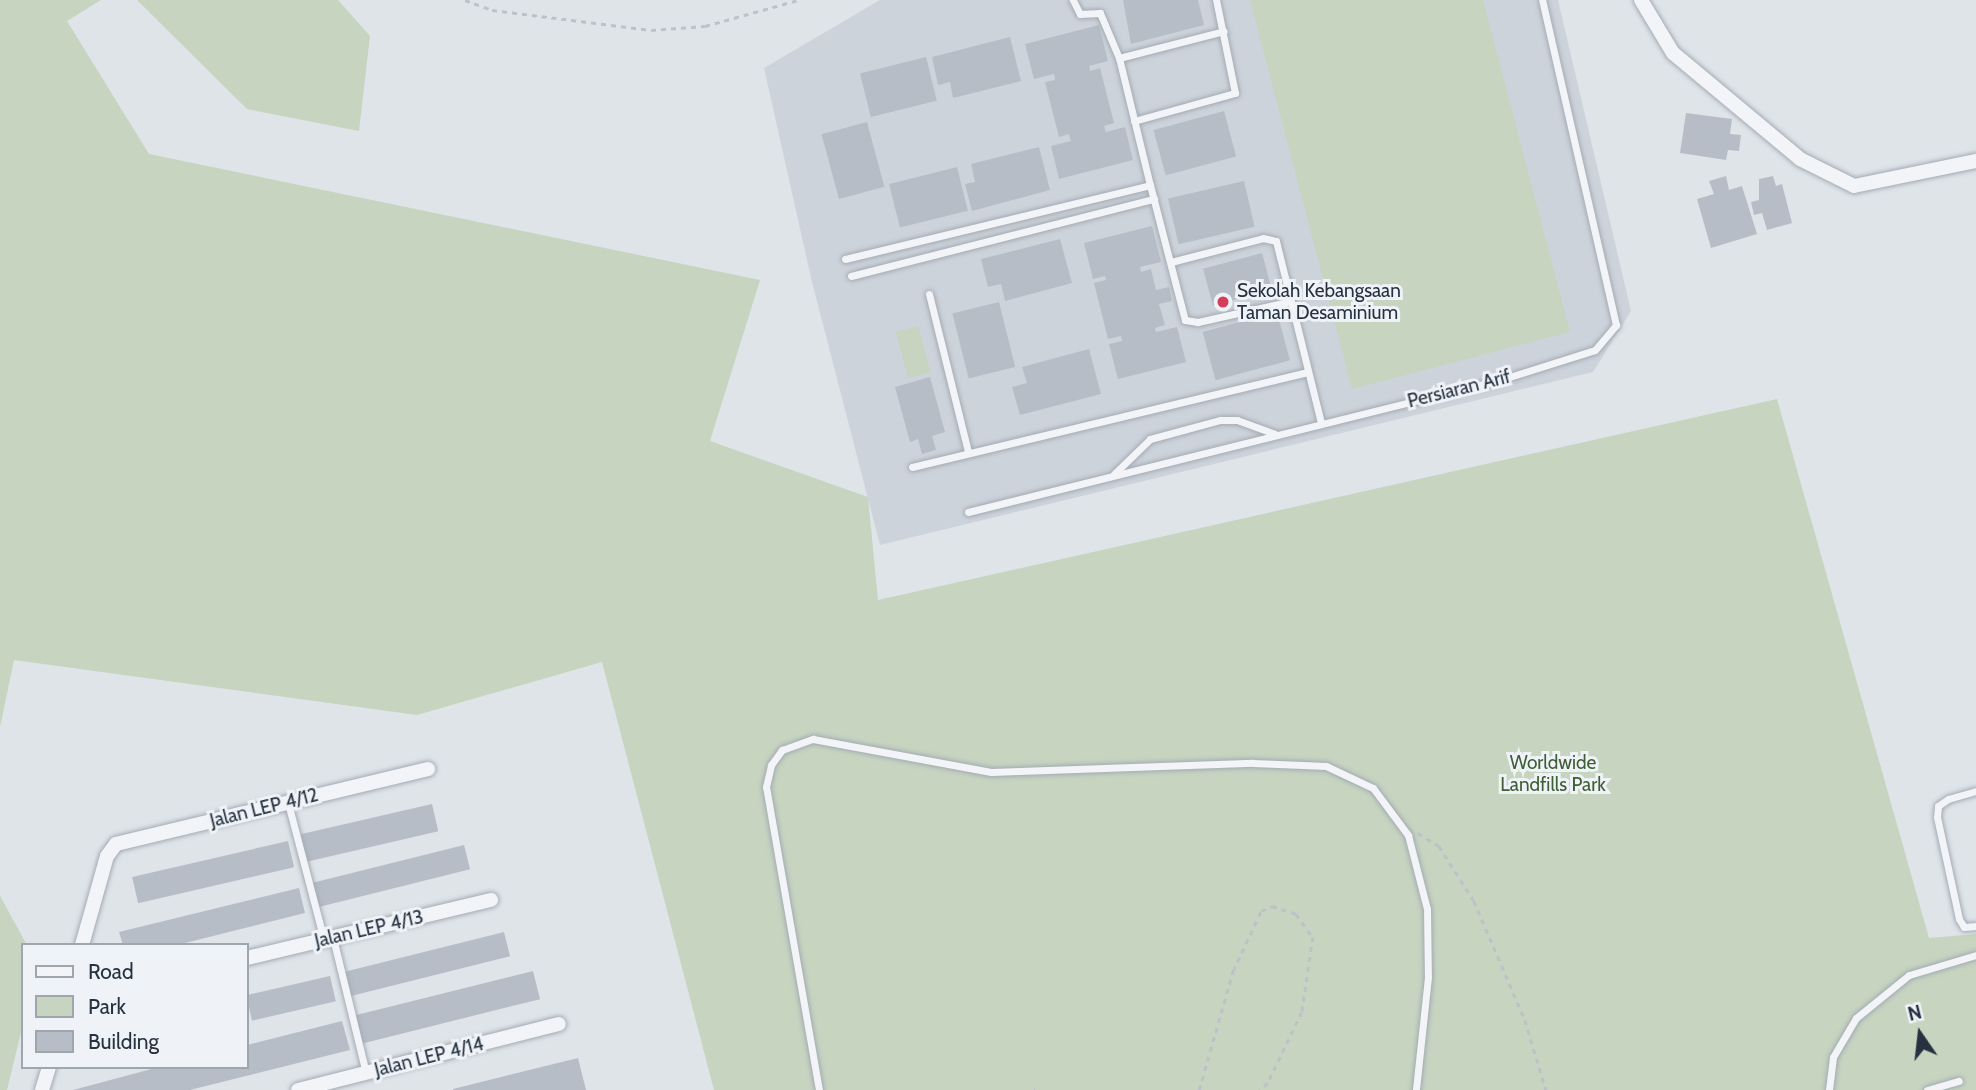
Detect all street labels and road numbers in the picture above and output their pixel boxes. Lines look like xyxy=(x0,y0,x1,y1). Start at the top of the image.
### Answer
street label: Persiaran Arif xyxy=(1405,365,1513,413)
street label: Jalan LEP 4/12 xyxy=(208,784,320,832)
street label: Jalan LEP 4/13 xyxy=(312,905,426,953)
street label: Jalan LEP 4/14 xyxy=(372,1032,486,1082)

